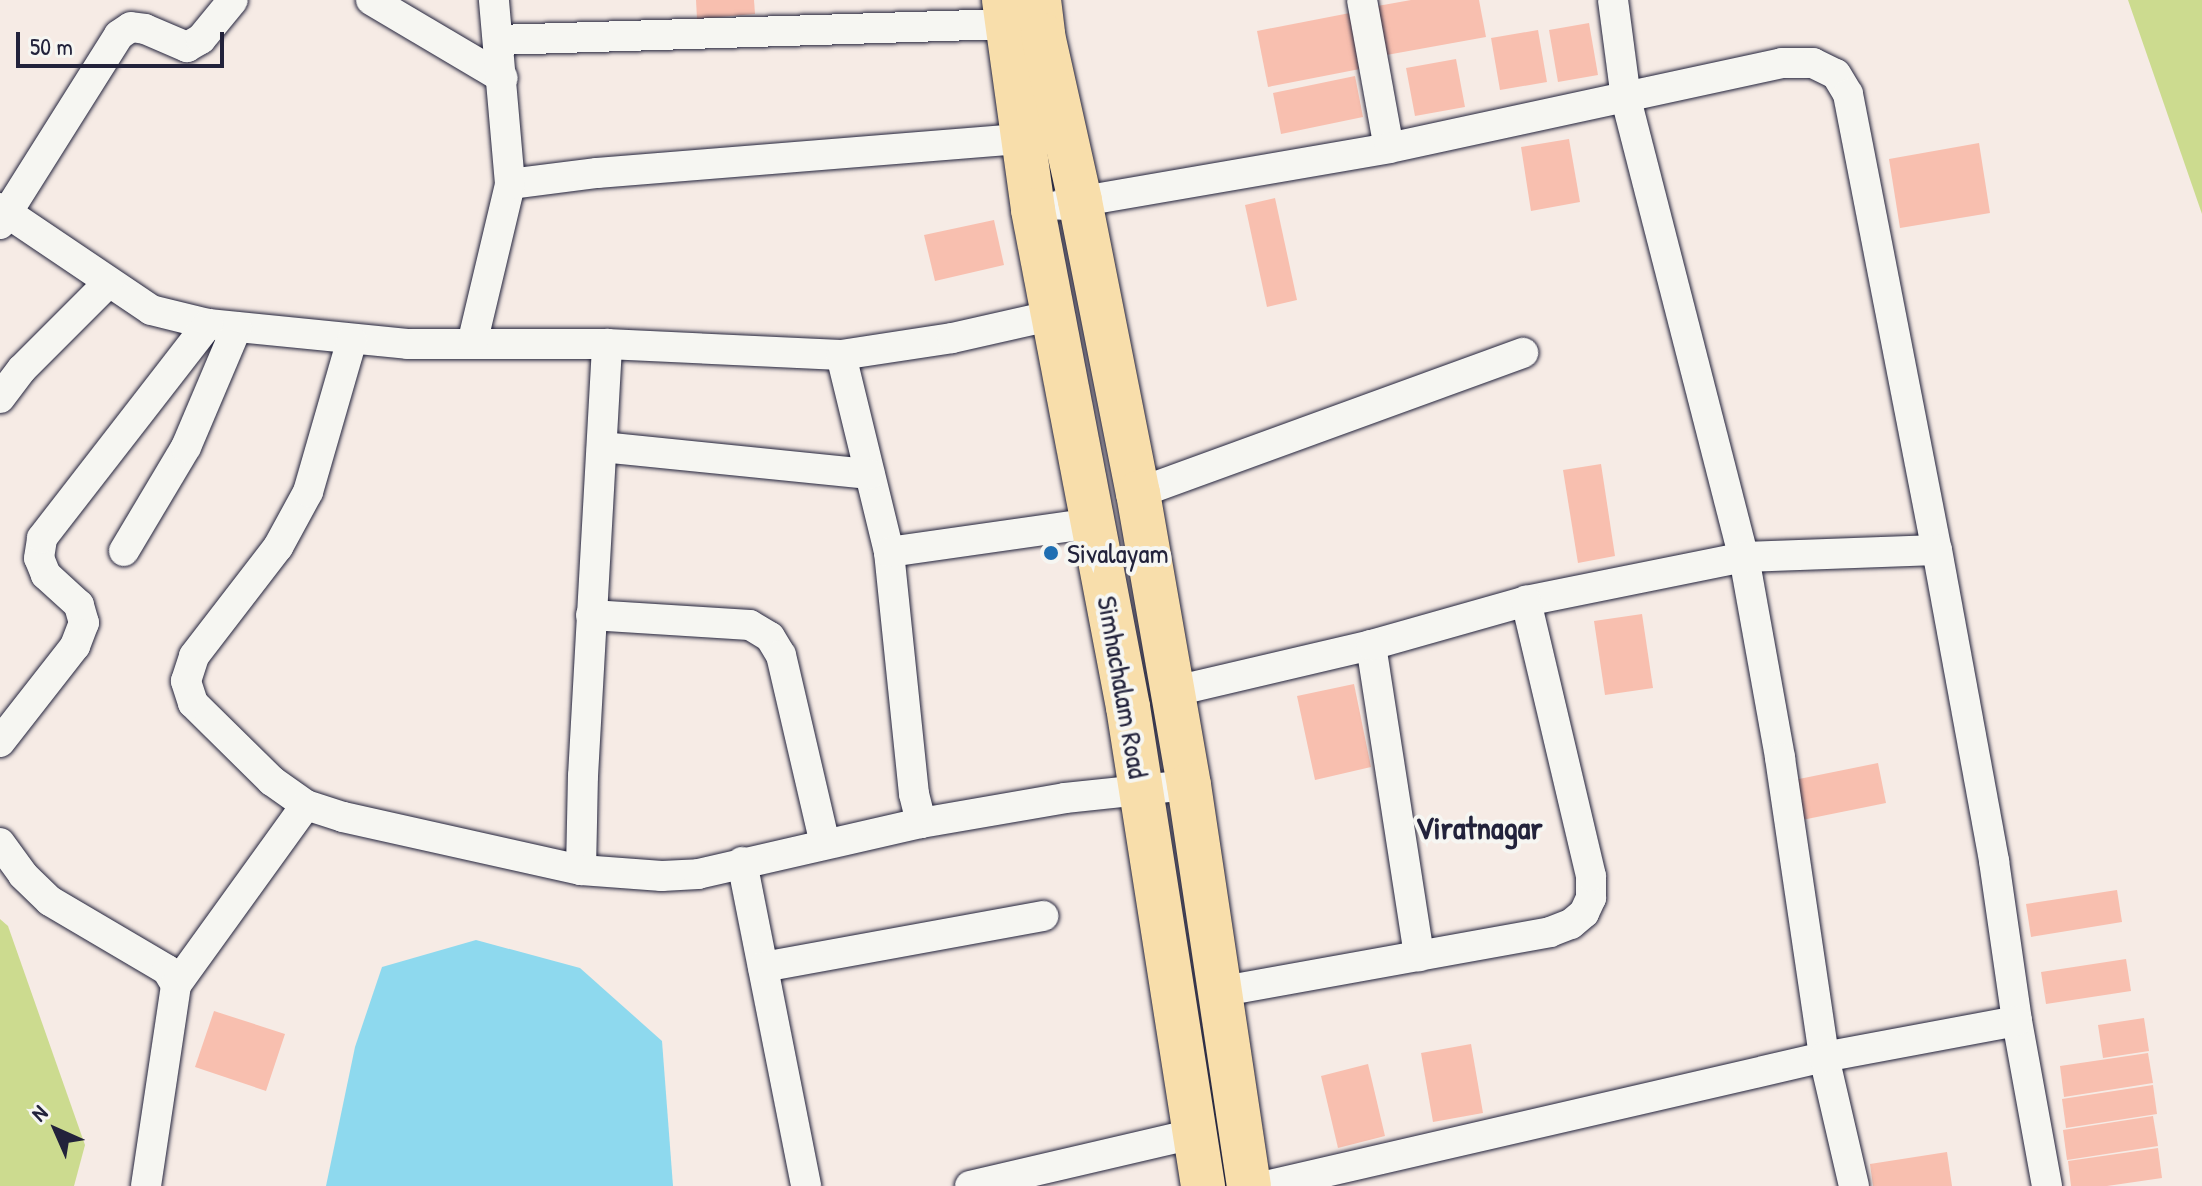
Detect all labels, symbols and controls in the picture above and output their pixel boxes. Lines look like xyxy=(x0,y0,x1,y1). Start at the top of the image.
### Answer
scale bar xyxy=(20,16,228,66)
text: 50 m xyxy=(30,30,73,62)
place label: Sivalayam xyxy=(1067,536,1169,570)
marker: Sivalayam xyxy=(1042,544,1060,562)
street label: Simhachalam Road xyxy=(1090,593,1156,781)
district label: Viratnagar xyxy=(1415,809,1543,847)
north arrow xyxy=(16,1090,96,1170)
text: N xyxy=(24,1098,54,1128)

